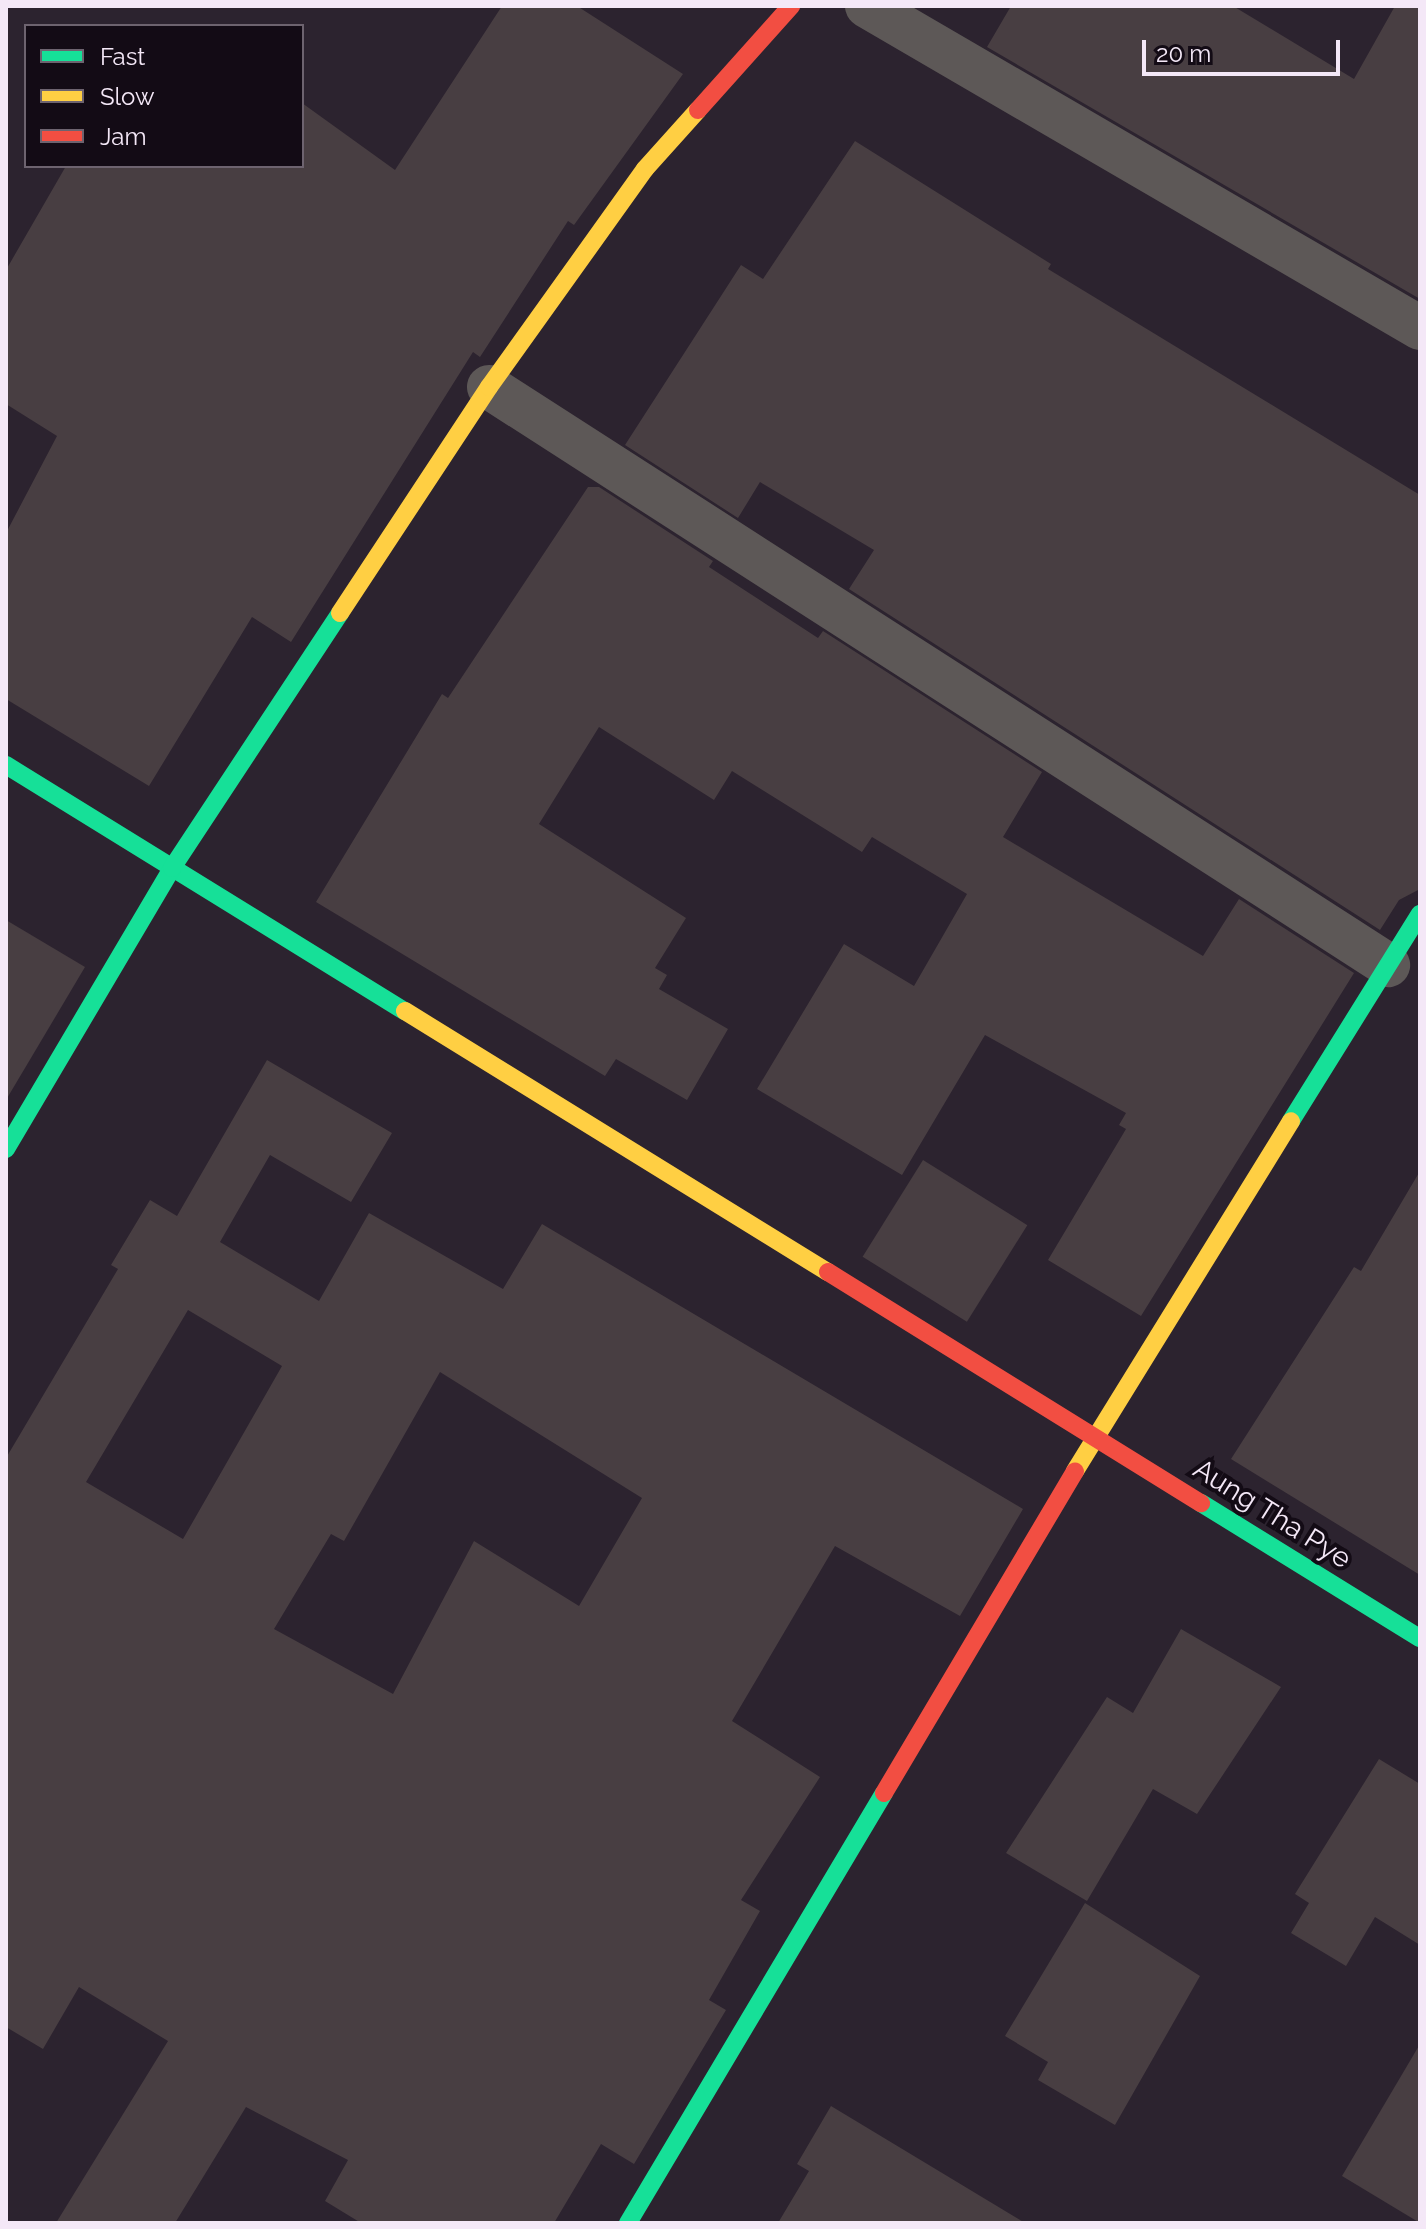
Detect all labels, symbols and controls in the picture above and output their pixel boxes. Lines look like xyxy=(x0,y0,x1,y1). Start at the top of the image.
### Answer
legend xyxy=(24,24,304,168)
scale bar xyxy=(1146,24,1344,74)
text: 20 m xyxy=(1156,39,1211,68)
text: Fast xyxy=(100,42,145,71)
text: Slow xyxy=(100,82,154,111)
text: Jam xyxy=(100,122,146,151)
street label: Aung Tha Pye xyxy=(1187,1452,1357,1576)

